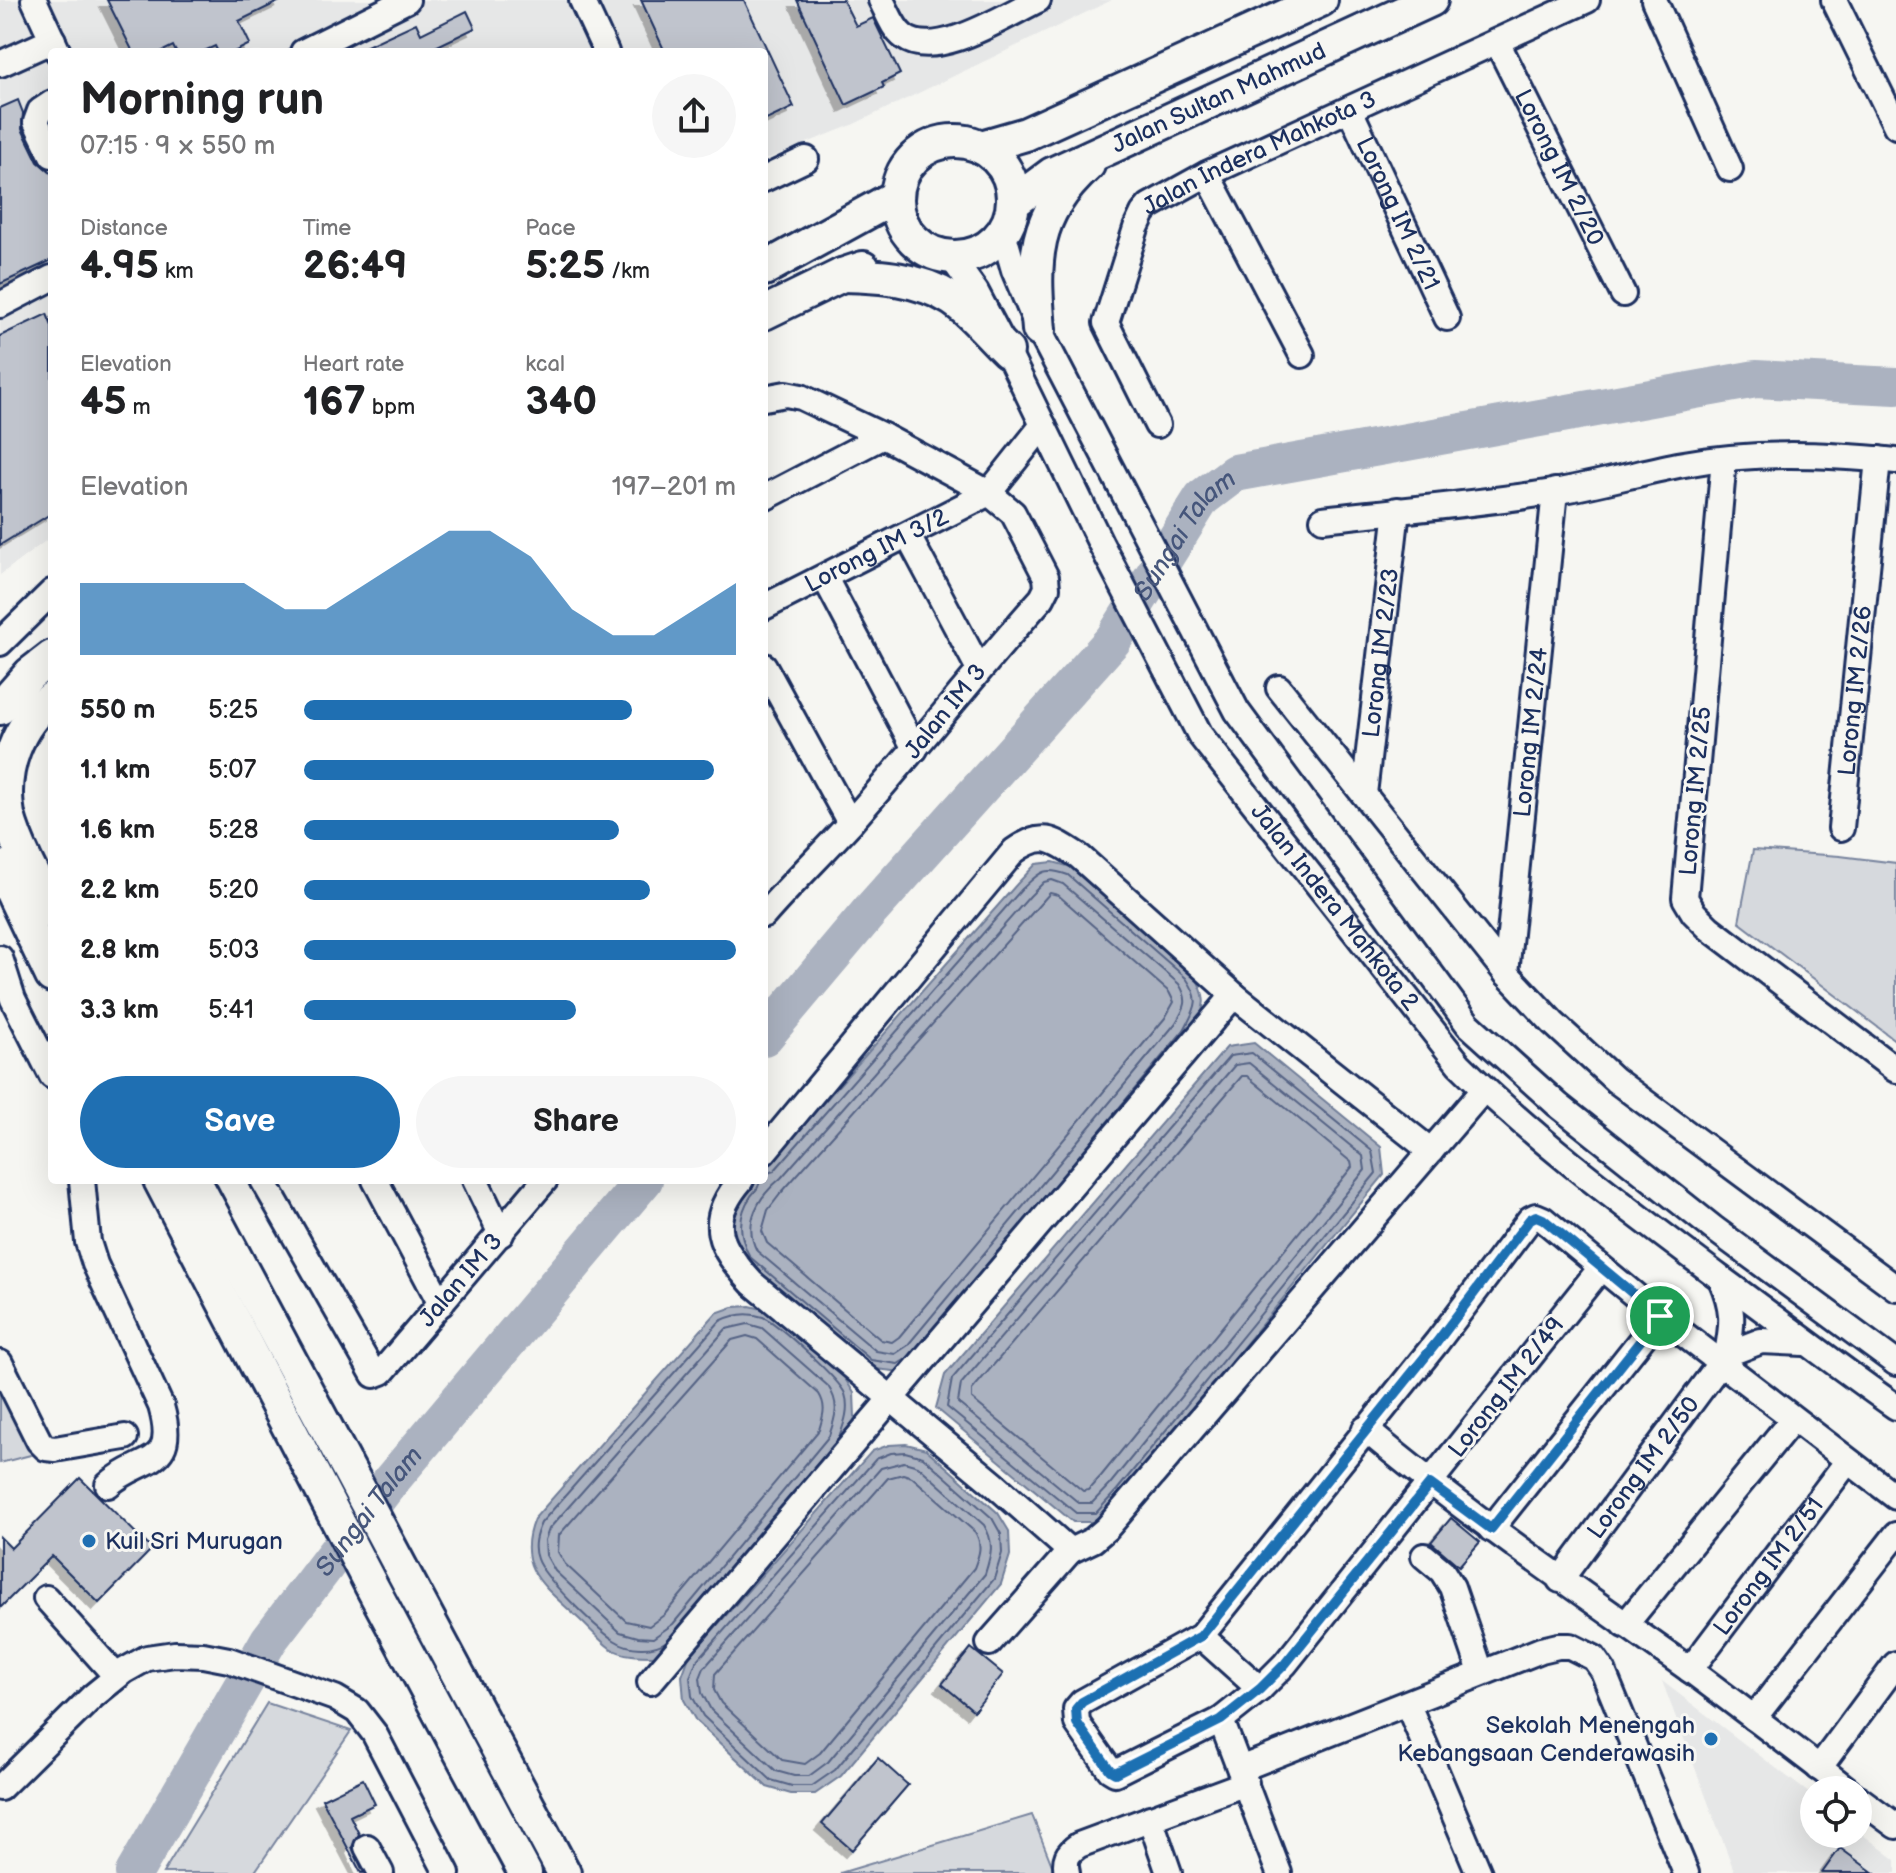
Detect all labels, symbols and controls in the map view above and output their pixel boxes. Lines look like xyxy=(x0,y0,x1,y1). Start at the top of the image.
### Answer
street label: Jalan Sultan Mahmud xyxy=(1107,36,1330,160)
text: Morning run xyxy=(80,74,324,127)
button: share xyxy=(652,74,736,158)
street label: Jalan Indera Mahkota 3 xyxy=(1138,85,1381,222)
street label: Lorong IM 2/20 xyxy=(1508,85,1610,250)
text: 07:15 · 9 × 550 m xyxy=(80,131,275,162)
street label: Lorong IM 2/21 xyxy=(1350,133,1446,295)
text: Distance xyxy=(80,215,168,242)
text: Time xyxy=(303,215,351,242)
text: Pace xyxy=(525,215,576,242)
text: 4.95 xyxy=(80,242,159,290)
text: 26:49 xyxy=(303,242,407,290)
text: 5:25 xyxy=(525,242,605,290)
text: km xyxy=(159,258,194,285)
text: /km xyxy=(605,258,650,285)
text: Elevation xyxy=(80,351,172,378)
text: Heart rate xyxy=(303,351,404,378)
text: kcal xyxy=(525,351,565,378)
text: 45 xyxy=(80,378,127,426)
text: 167 xyxy=(303,378,366,426)
text: 340 xyxy=(525,378,597,426)
text: m xyxy=(127,394,151,421)
text: bpm xyxy=(366,394,415,421)
water label: Sungai Talam xyxy=(1127,464,1242,607)
text: Elevation xyxy=(80,472,188,503)
text: 197–201 m xyxy=(612,472,736,503)
street label: Lorong IM 3/2 xyxy=(800,502,953,599)
street label: Lorong IM 2/23 xyxy=(1357,567,1405,739)
street label: Lorong IM 2/26 xyxy=(1832,604,1878,777)
street label: Lorong IM 2/24 xyxy=(1508,646,1554,819)
street label: Jalan IM 3 xyxy=(898,658,992,765)
text: 550 m xyxy=(80,695,155,726)
text: 5:25 xyxy=(208,695,258,726)
street label: Lorong IM 2/25 xyxy=(1674,705,1717,877)
text: 1.1 km xyxy=(80,755,150,786)
text: 5:07 xyxy=(208,755,256,786)
street label: Jalan Indera Mahkota 2 xyxy=(1245,798,1425,1016)
text: 1.6 km xyxy=(80,815,155,846)
text: 5:28 xyxy=(208,815,259,846)
text: 2.2 km xyxy=(80,875,160,906)
text: 5:20 xyxy=(208,875,259,906)
text: 2.8 km xyxy=(80,935,160,966)
text: 5:03 xyxy=(208,935,259,966)
text: 3.3 km xyxy=(80,995,159,1026)
text: 5:41 xyxy=(208,995,254,1026)
button: Save xyxy=(80,1076,400,1168)
button: Share xyxy=(416,1076,736,1168)
street label: Jalan IM 3 xyxy=(413,1227,509,1333)
pin xyxy=(1626,1282,1694,1350)
icon: arrive xyxy=(1638,1294,1682,1338)
street label: Lorong IM 2/49 xyxy=(1442,1311,1570,1463)
street label: Lorong IM 2/50 xyxy=(1581,1391,1706,1545)
water label: Sungai Talam xyxy=(309,1441,430,1583)
street label: Lorong IM 2/51 xyxy=(1707,1492,1830,1641)
place label: Kuil Sri Murugan xyxy=(105,1527,283,1556)
marker: Kuil Sri Murugan xyxy=(80,1532,98,1550)
place label: Sekolah Menengah Kebangsaan Cenderawasih xyxy=(1397,1711,1695,1768)
marker: Sekolah Menengah Kebangsaan Cenderawasih xyxy=(1702,1730,1720,1748)
map controls xyxy=(1800,1776,1872,1848)
button: locate xyxy=(1800,1776,1872,1848)

